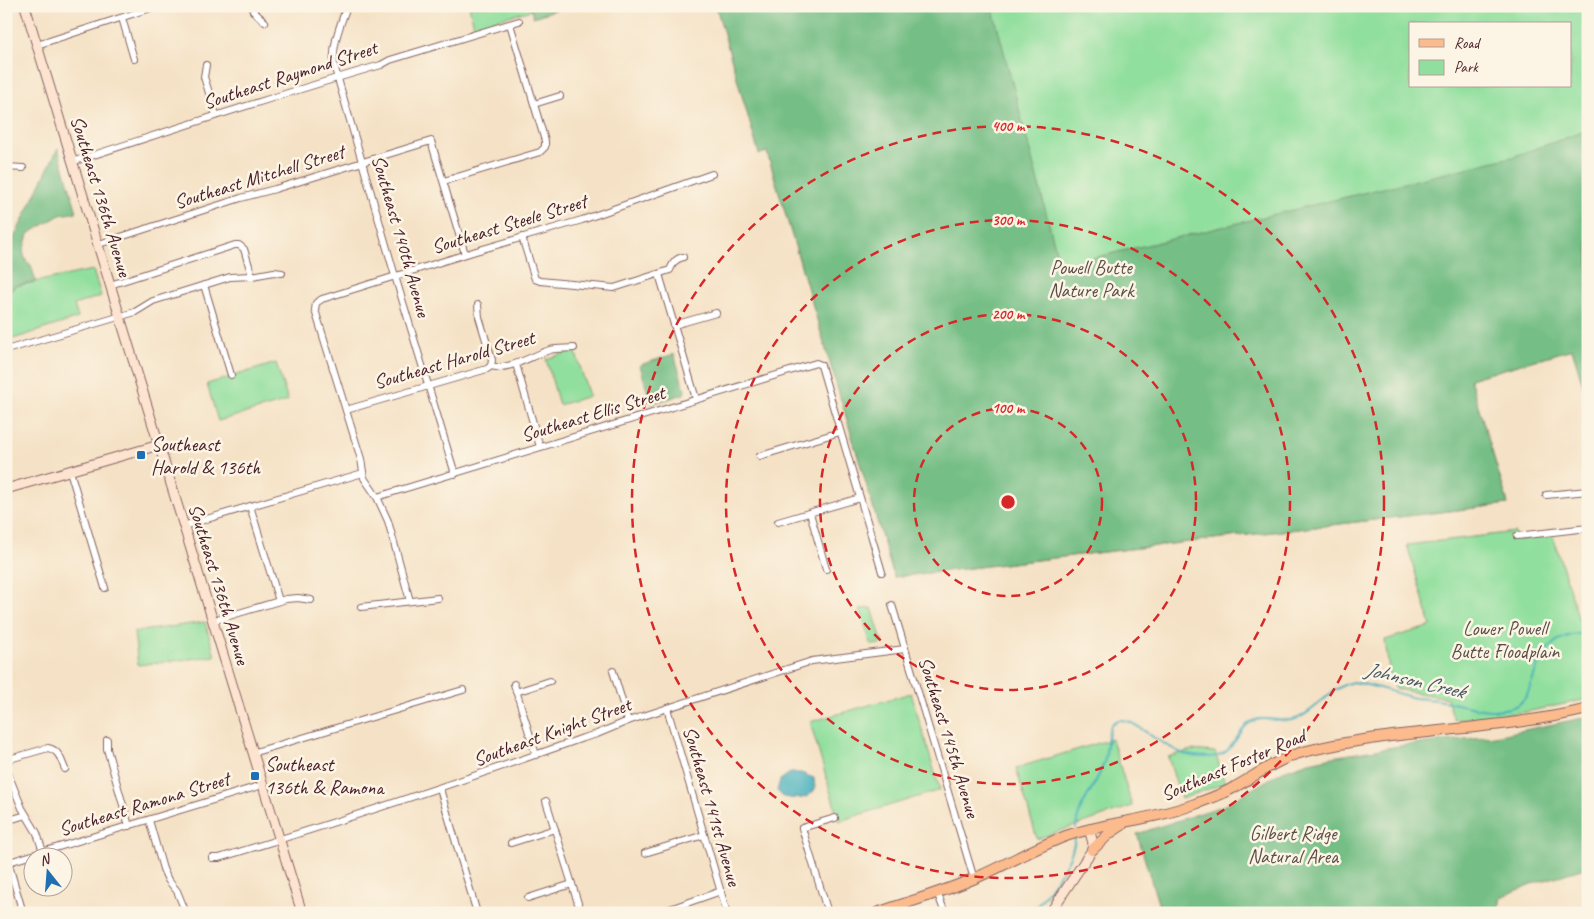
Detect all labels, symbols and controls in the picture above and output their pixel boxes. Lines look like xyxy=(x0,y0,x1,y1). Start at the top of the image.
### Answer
legend xyxy=(1409,22,1572,88)
street label: Southeast Raymond Street xyxy=(200,34,383,115)
text: Road xyxy=(1454,34,1481,53)
text: Park xyxy=(1454,58,1479,77)
street label: Southeast 136th Avenue xyxy=(65,113,138,281)
text: 400 m xyxy=(992,117,1026,136)
street label: Southeast Mitchell Street xyxy=(171,138,350,215)
street label: Southeast 140th Avenue xyxy=(366,152,436,321)
street label: Southeast Steele Street xyxy=(428,188,593,259)
text: 300 m xyxy=(992,211,1026,230)
park label: Powell Butte Nature Park xyxy=(1049,255,1135,303)
text: 200 m xyxy=(992,305,1026,324)
street label: Southeast Harold Street xyxy=(371,324,540,395)
street label: Southeast Ellis Street xyxy=(518,380,670,448)
text: 100 m xyxy=(992,399,1026,418)
place label: Southeast Harold & 136th xyxy=(151,432,261,480)
marker: Southeast Harold & 136th xyxy=(135,449,147,461)
centre of rings xyxy=(999,493,1017,511)
street label: Southeast 136th Avenue xyxy=(183,501,256,669)
park label: Lower Powell Butte Floodplain xyxy=(1451,616,1560,664)
street label: Southeast 145th Avenue xyxy=(913,654,986,822)
water label: Johnson Creek xyxy=(1361,656,1471,705)
street label: Southeast Knight Street xyxy=(470,691,636,772)
street label: Southeast Foster Road xyxy=(1157,722,1312,807)
street label: Southeast 141st Avenue xyxy=(677,723,747,890)
place label: Southeast 136th & Ramona xyxy=(265,752,385,800)
street label: Southeast Ramona Street xyxy=(56,765,236,842)
marker: Southeast 136th & Ramona xyxy=(249,770,261,782)
park label: Gilbert Ridge Natural Area xyxy=(1248,821,1340,869)
north arrow xyxy=(22,846,72,896)
text: N xyxy=(38,850,53,869)

